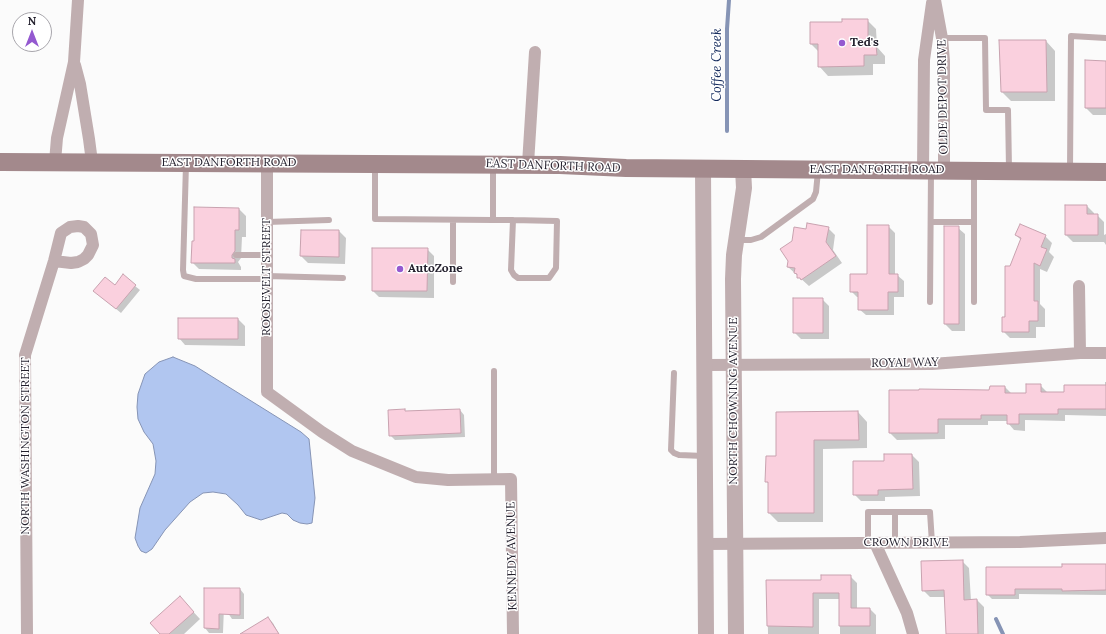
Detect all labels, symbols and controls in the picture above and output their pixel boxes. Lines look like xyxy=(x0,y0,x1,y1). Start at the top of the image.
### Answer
north arrow xyxy=(12,12,52,52)
text: N xyxy=(28,14,36,28)
water label: Coffee Creek xyxy=(709,28,725,102)
place label: Ted's xyxy=(850,36,879,50)
marker: Ted's xyxy=(837,38,847,48)
street label: OLDE DEPOT DRIVE xyxy=(935,39,951,155)
street label: EAST DANFORTH ROAD xyxy=(161,156,297,170)
street label: EAST DANFORTH ROAD xyxy=(485,156,621,176)
street label: EAST DANFORTH ROAD xyxy=(809,163,945,177)
street label: ROOSEVELT STREET xyxy=(260,218,274,336)
place label: AutoZone xyxy=(408,262,463,276)
marker: AutoZone xyxy=(395,264,405,274)
street label: NORTH CHOWNING AVENUE xyxy=(727,317,741,485)
street label: ROYAL WAY xyxy=(871,355,939,371)
street label: NORTH WASHINGTON STREET xyxy=(19,357,33,535)
street label: KENNEDY AVENUE xyxy=(504,501,520,611)
street label: CROWN DRIVE xyxy=(863,536,949,550)

